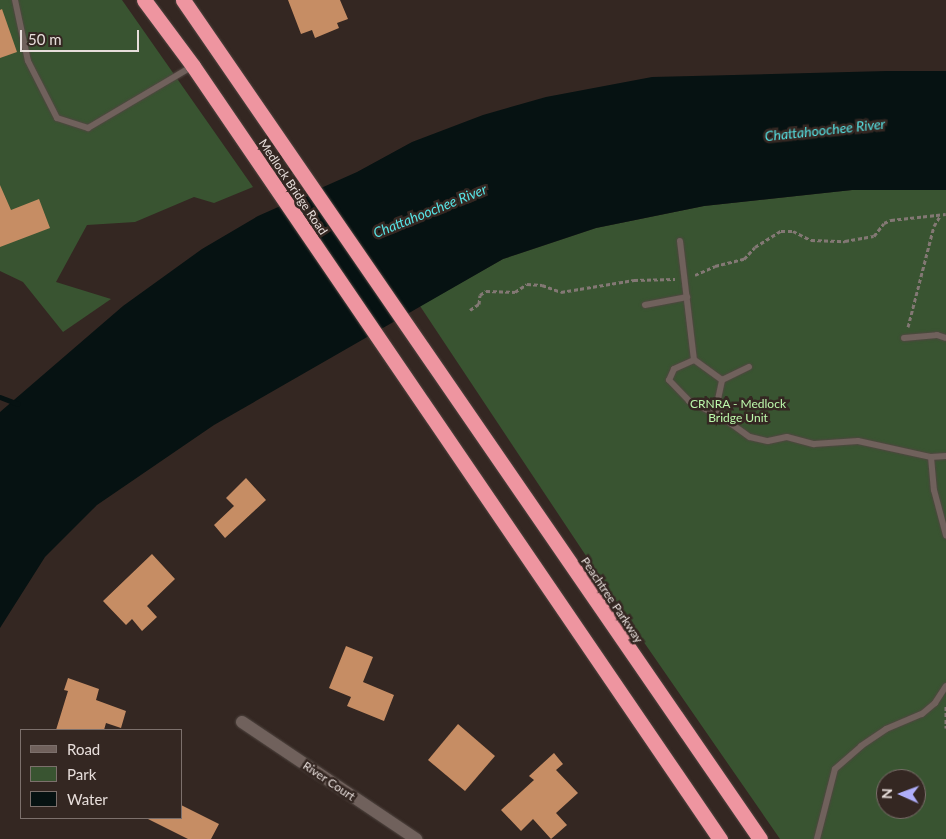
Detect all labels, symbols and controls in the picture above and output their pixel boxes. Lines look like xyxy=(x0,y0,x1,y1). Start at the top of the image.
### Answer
scale bar xyxy=(22,20,141,52)
text: 50 m xyxy=(28,30,62,48)
water label: Chattahoochee River xyxy=(764,115,886,145)
street label: Medlock Bridge Road xyxy=(256,136,330,238)
water label: Chattahoochee River xyxy=(371,181,489,241)
park label: CRNRA - Medlock Bridge Unit xyxy=(690,397,786,425)
street label: Peachtree Parkway xyxy=(578,554,646,646)
legend xyxy=(20,729,182,819)
text: Road xyxy=(67,740,100,758)
street label: River Court xyxy=(300,758,358,804)
text: Park xyxy=(67,765,96,783)
north arrow xyxy=(876,769,926,819)
text: N xyxy=(878,788,895,799)
text: Water xyxy=(67,790,108,808)

